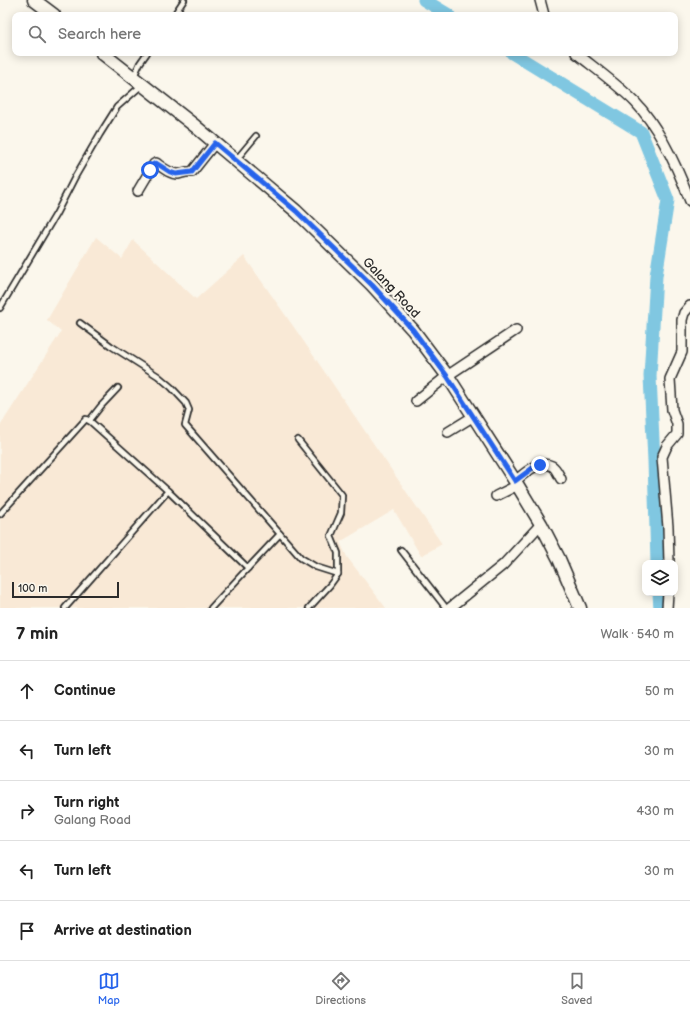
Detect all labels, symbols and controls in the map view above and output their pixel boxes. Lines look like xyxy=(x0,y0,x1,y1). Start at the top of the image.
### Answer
search box xyxy=(12,12,678,56)
icon: search xyxy=(26,23,48,45)
text: Search here xyxy=(58,25,141,44)
route start xyxy=(141,161,159,179)
street label: Galang Road xyxy=(359,254,423,321)
route end xyxy=(531,456,549,474)
map controls xyxy=(642,560,678,596)
button: layers xyxy=(642,560,678,596)
scale bar xyxy=(12,580,119,599)
text: 100 m xyxy=(18,582,47,595)
text: 7 min xyxy=(16,624,58,644)
text: Walk · 540 m xyxy=(600,626,674,642)
icon: ahead xyxy=(16,680,38,702)
text: Continue xyxy=(54,681,116,700)
text: 50 m xyxy=(645,683,674,699)
icon: left xyxy=(16,740,38,762)
text: Turn left xyxy=(54,741,111,760)
text: 30 m xyxy=(644,743,674,759)
text: Turn right xyxy=(54,793,119,812)
icon: right xyxy=(16,800,38,822)
text: 430 m xyxy=(636,803,674,819)
text: Galang Road xyxy=(54,812,131,828)
icon: left xyxy=(16,860,38,882)
text: Turn left xyxy=(54,861,111,880)
text: 30 m xyxy=(644,863,674,879)
icon: arrive xyxy=(16,920,38,942)
text: Arrive at destination xyxy=(54,921,192,940)
tab: Map xyxy=(98,970,120,1007)
tab: Directions xyxy=(315,970,366,1007)
tab: Saved xyxy=(561,970,592,1007)

